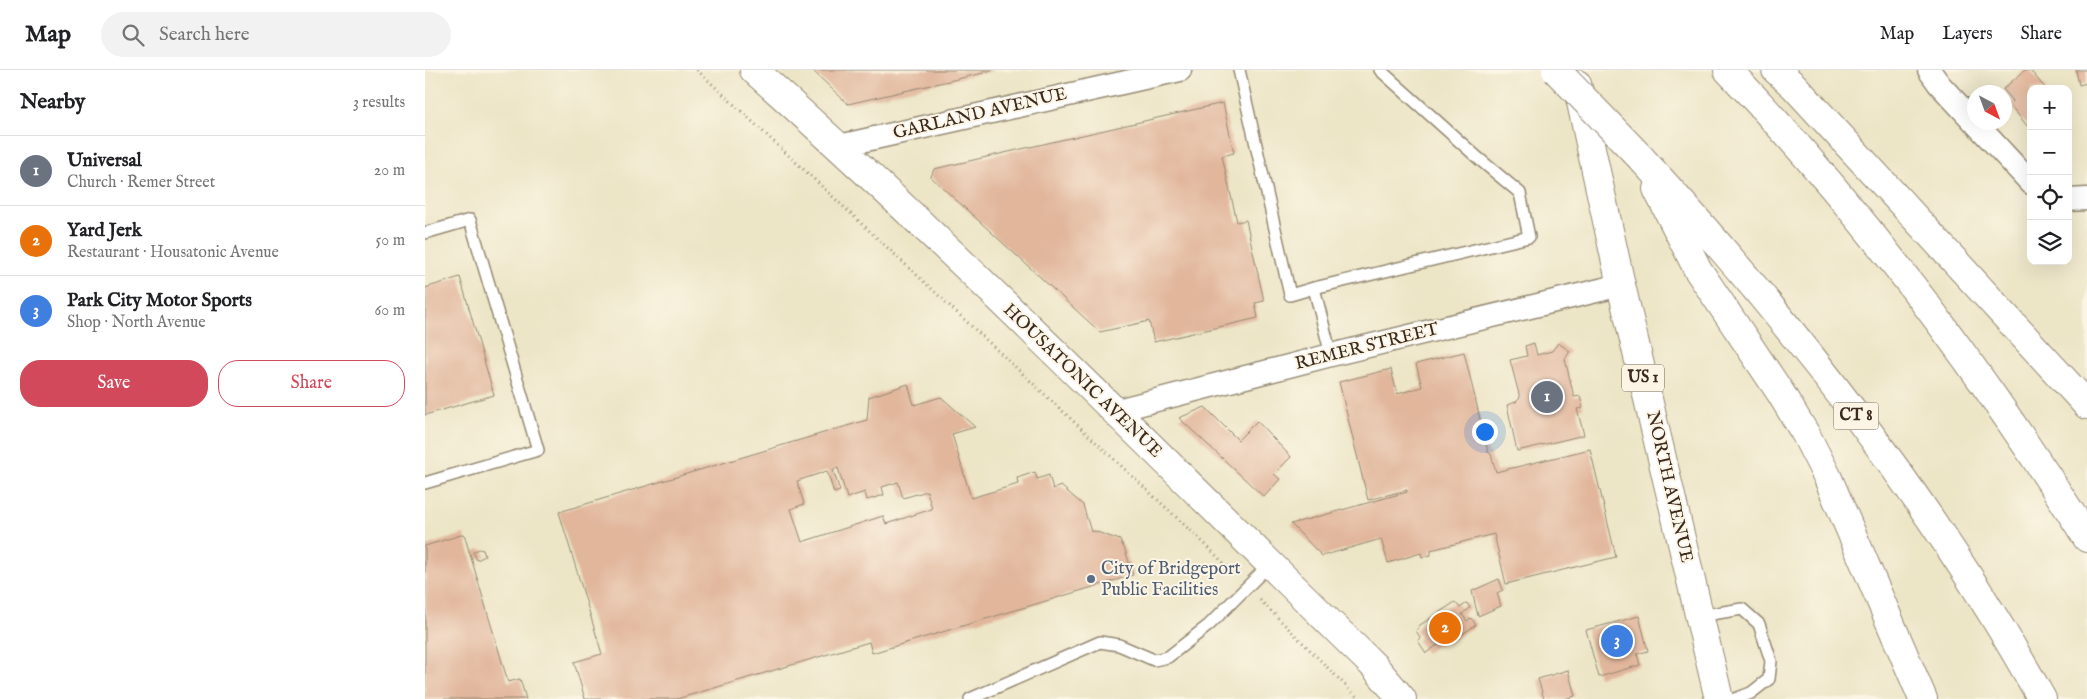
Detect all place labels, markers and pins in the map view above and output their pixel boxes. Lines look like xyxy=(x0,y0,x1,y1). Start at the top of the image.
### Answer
pin: 1 xyxy=(1531,378,1563,416)
place label: City of Bridgeport Public Facilities xyxy=(1101,558,1241,602)
marker: City of Bridgeport Public Facilities xyxy=(1085,573,1097,585)
pin: 2 xyxy=(1429,609,1461,647)
pin: 3 xyxy=(1601,622,1633,660)

